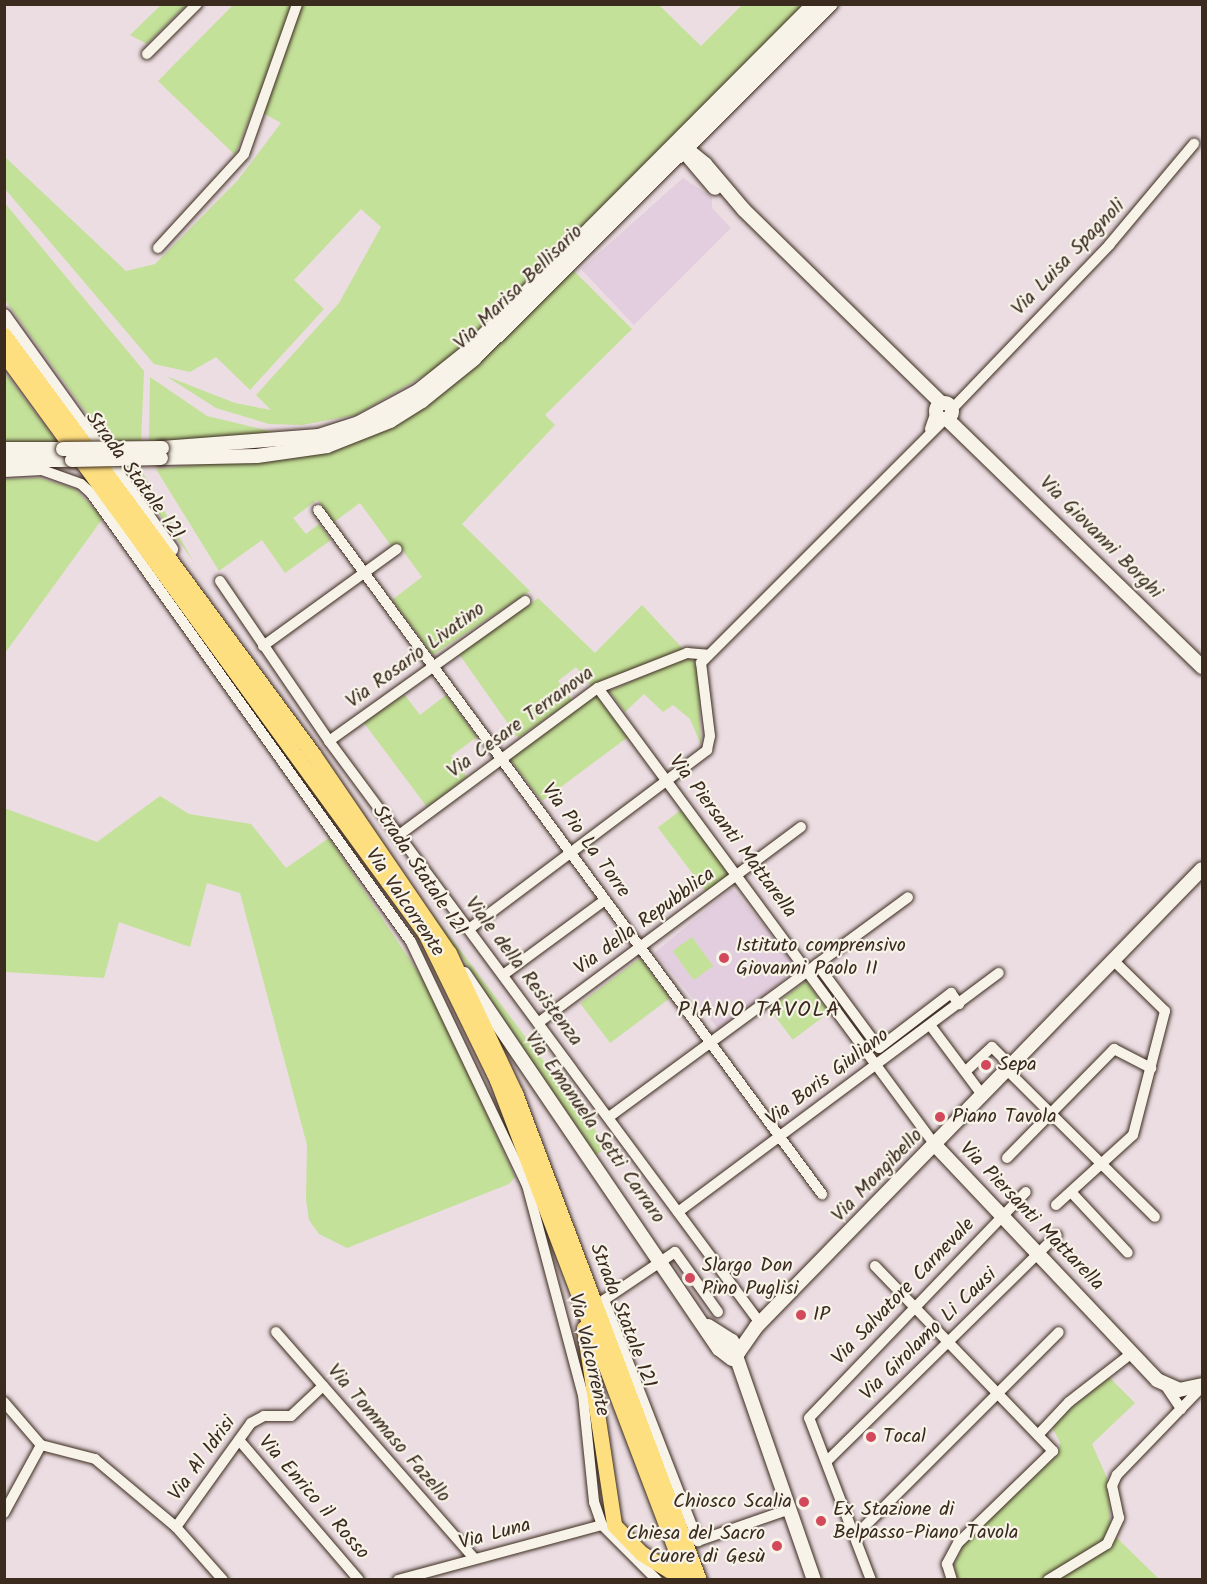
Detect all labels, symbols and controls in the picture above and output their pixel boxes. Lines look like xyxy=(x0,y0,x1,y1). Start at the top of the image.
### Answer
street label: Via Luisa Spagnoli xyxy=(1007,195,1131,321)
street label: Via Marisa Bellisario xyxy=(450,220,588,356)
street label: Strada Statale 121 xyxy=(79,407,189,545)
street label: Via Giovanni Borghi xyxy=(1033,471,1167,605)
street label: Via Rosario Livatino xyxy=(342,598,490,714)
street label: Via Cesare Terranova xyxy=(443,662,599,784)
street label: Via Piersanti Mattarella xyxy=(663,751,801,923)
street label: Via Pio La Torre xyxy=(535,779,635,903)
street label: Strada Statale 121 xyxy=(366,801,472,941)
street label: Via Valcorrente xyxy=(359,844,449,962)
street label: Via della Repubblica xyxy=(570,863,720,981)
street label: Viale della Resistenza xyxy=(459,893,587,1051)
place label: Istituto comprensivo Giovanni Paolo II xyxy=(736,934,906,981)
marker: Istituto comprensivo Giovanni Paolo II xyxy=(717,951,731,965)
district label: PIANO TAVOLA xyxy=(677,998,841,1024)
street label: Via Boris Giuliano xyxy=(762,1024,894,1132)
street label: Via Emanuela Setti Carraro xyxy=(519,1027,669,1229)
place label: Sepa xyxy=(998,1053,1037,1077)
marker: Sepa xyxy=(979,1058,993,1072)
place label: Piano Tavola xyxy=(952,1105,1057,1129)
marker: Piano Tavola xyxy=(933,1110,947,1124)
street label: Via Mongibello xyxy=(827,1124,929,1228)
street label: Via Piersanti Mattarella xyxy=(954,1137,1108,1297)
street label: Via Salvatore Carnevale xyxy=(828,1213,980,1371)
street label: Strada Statale 121 xyxy=(583,1240,661,1392)
place label: Slargo Don Pino Puglisi xyxy=(702,1254,798,1301)
street label: Via Girolamo Li Causi xyxy=(856,1264,1002,1406)
marker: Slargo Don Pino Puglisi xyxy=(683,1271,697,1285)
street label: Via Valcorrente xyxy=(562,1291,614,1419)
place label: IP xyxy=(813,1303,830,1327)
marker: IP xyxy=(794,1308,808,1322)
street label: Via Tommaso Fazello xyxy=(321,1360,455,1508)
street label: Via Al Idrisi xyxy=(164,1412,242,1506)
place label: Tocal xyxy=(883,1425,926,1449)
marker: Tocal xyxy=(864,1430,878,1444)
street label: Via Enrico il Rosso xyxy=(252,1431,374,1565)
place label: Chiosco Scalia xyxy=(673,1490,792,1514)
marker: Chiosco Scalia xyxy=(797,1495,811,1509)
place label: Ex Stazione di Belpasso-Piano Tavola xyxy=(833,1498,1018,1545)
street label: Via Luna xyxy=(456,1514,534,1556)
marker: Ex Stazione di Belpasso-Piano Tavola xyxy=(814,1514,828,1528)
place label: Chiesa del Sacro Cuore di Gesù xyxy=(626,1523,765,1570)
marker: Chiesa del Sacro Cuore di Gesù xyxy=(770,1539,784,1553)

